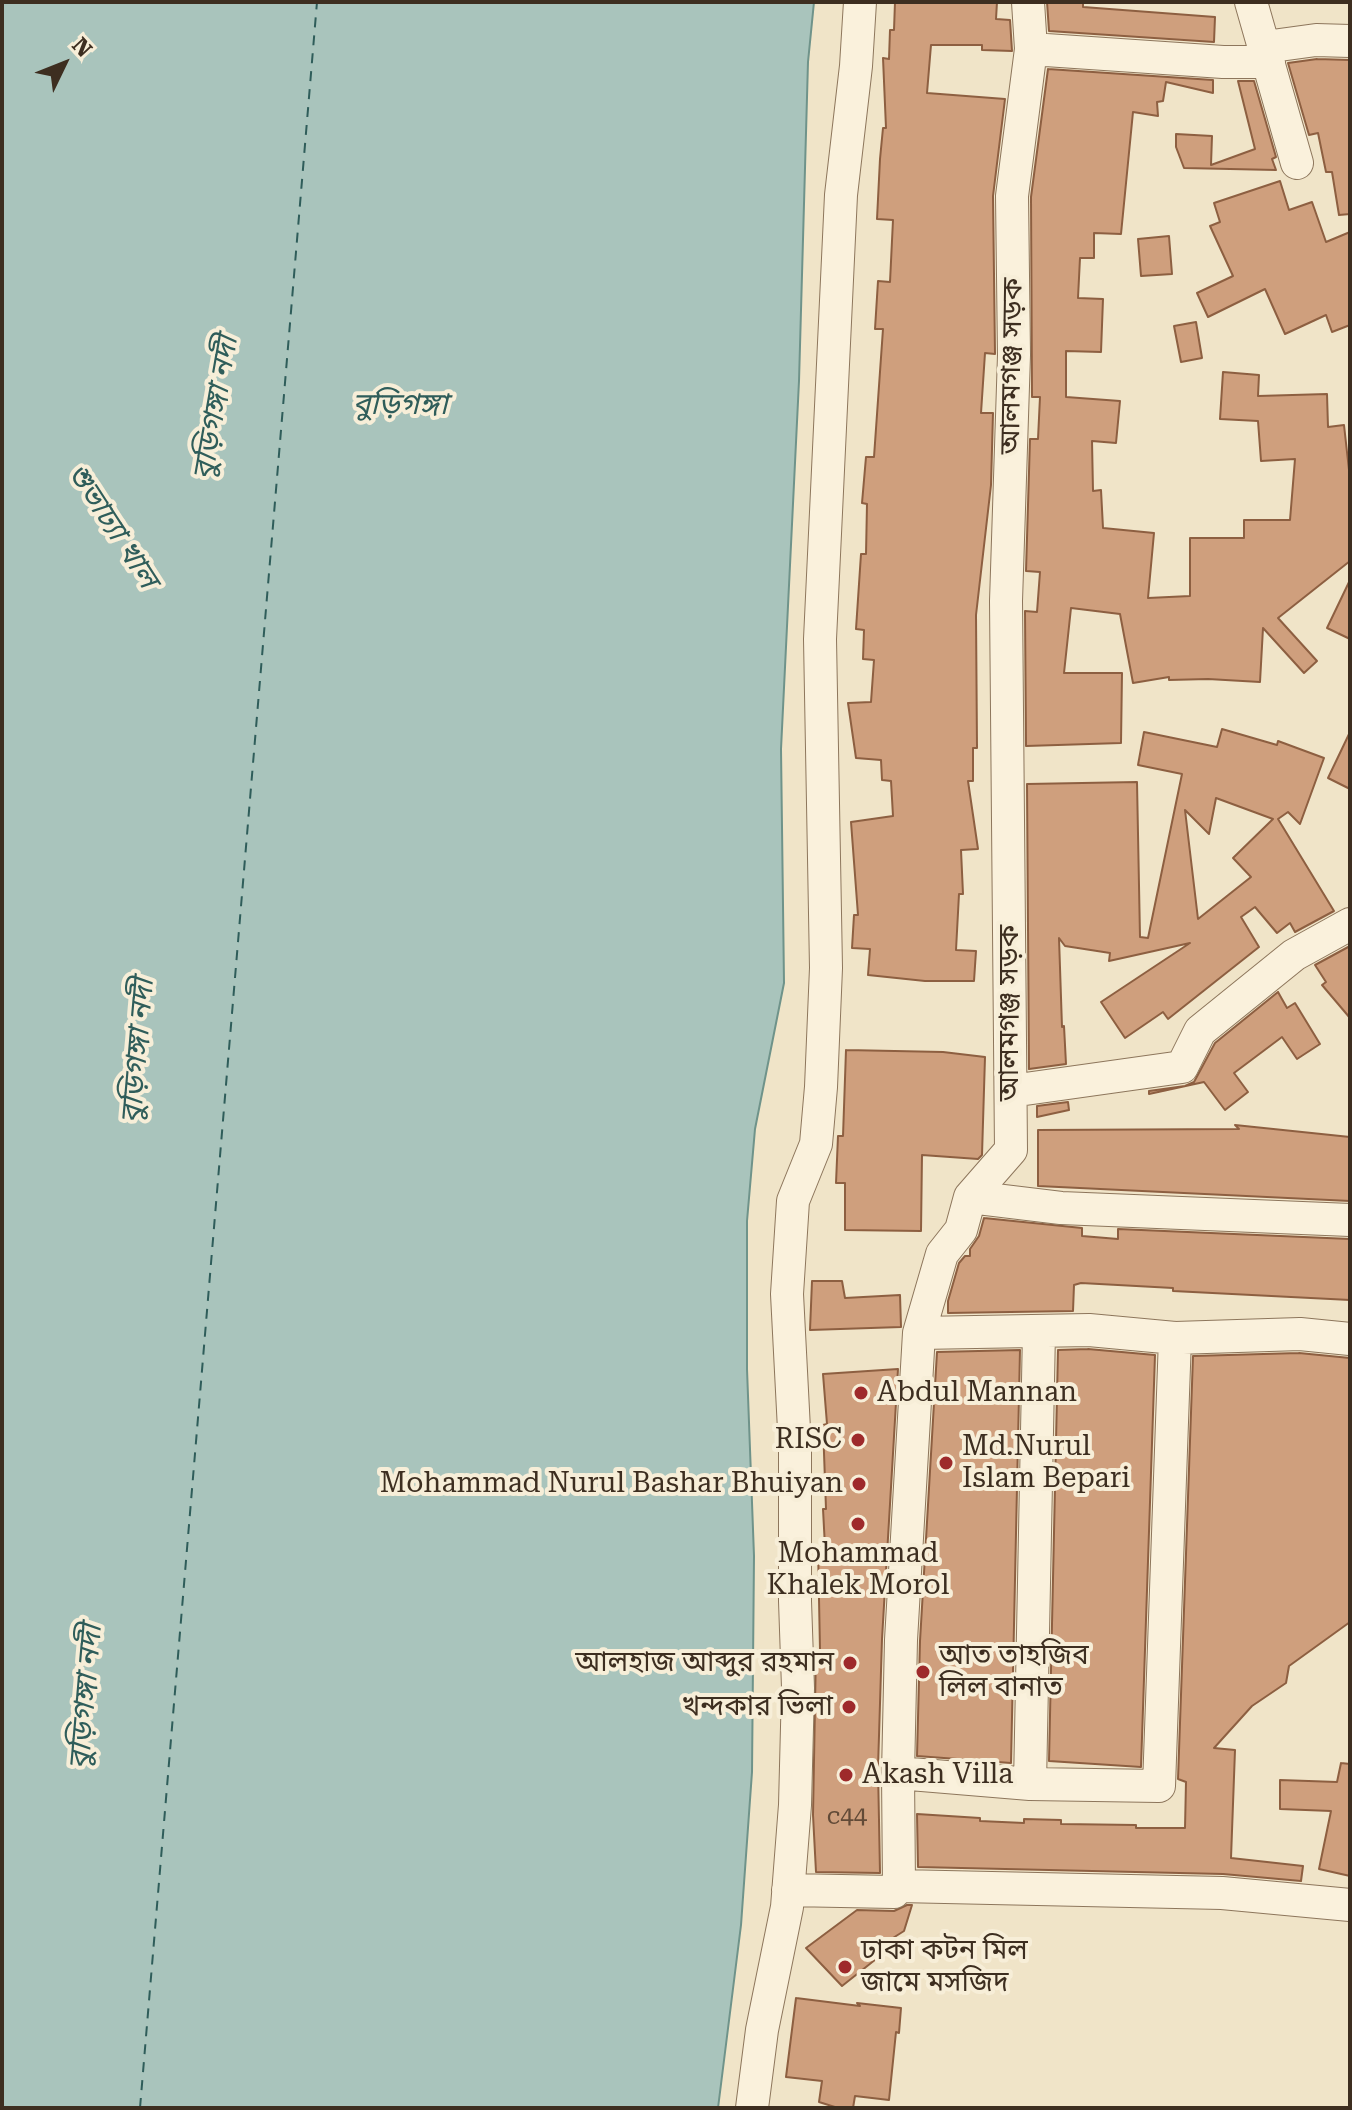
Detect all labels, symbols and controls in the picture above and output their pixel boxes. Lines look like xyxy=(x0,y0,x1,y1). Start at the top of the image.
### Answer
north arrow xyxy=(24,24,104,104)
text: N xyxy=(67,33,97,62)
street label: আলমগঞ্জ সড়ক xyxy=(994,277,1030,455)
water label: বুড়িগঙ্গা নদী xyxy=(186,333,246,483)
water label: বুড়িগঙ্গা xyxy=(352,387,448,423)
water label: শুভাঢ্যা খাল xyxy=(58,457,166,595)
street label: আলমগঞ্জ সড়ক xyxy=(993,925,1027,1101)
water label: বুড়িগঙ্গা নদী xyxy=(114,977,162,1125)
place label: Abdul Mannan xyxy=(877,1376,1077,1410)
marker: Abdul Mannan xyxy=(852,1384,870,1402)
place label: RISC xyxy=(775,1423,842,1457)
place label: Md.Nurul Islam Bepari xyxy=(962,1430,1130,1496)
marker: RISC xyxy=(849,1431,867,1449)
marker: Md.Nurul Islam Bepari xyxy=(937,1454,955,1472)
place label: Mohammad Nurul Bashar Bhuiyan xyxy=(380,1467,843,1501)
marker: Mohammad Nurul Bashar Bhuiyan xyxy=(850,1475,868,1493)
marker: Mohammad Khalek Morol xyxy=(849,1515,867,1533)
place label: Mohammad Khalek Morol xyxy=(767,1537,949,1603)
water label: বুড়িগঙ্গা নদী xyxy=(62,1623,110,1771)
place label: আত তাহজিব লিল বানাত xyxy=(939,1639,1089,1705)
place label: আলহাজ আব্দুর রহমান xyxy=(575,1646,834,1680)
marker: আলহাজ আব্দুর রহমান xyxy=(841,1654,859,1672)
marker: আত তাহজিব লিল বানাত xyxy=(914,1663,932,1681)
place label: খন্দকার ভিলা xyxy=(682,1690,833,1724)
marker: খন্দকার ভিলা xyxy=(840,1698,858,1716)
place label: Akash Villa xyxy=(862,1758,1013,1792)
marker: Akash Villa xyxy=(837,1766,855,1784)
house number: c44 xyxy=(827,1803,867,1831)
place label: ঢাকা কটন মিল জামে মসজিদ xyxy=(861,1934,1028,2000)
marker: ঢাকা কটন মিল জামে মসজিদ xyxy=(836,1958,854,1976)

